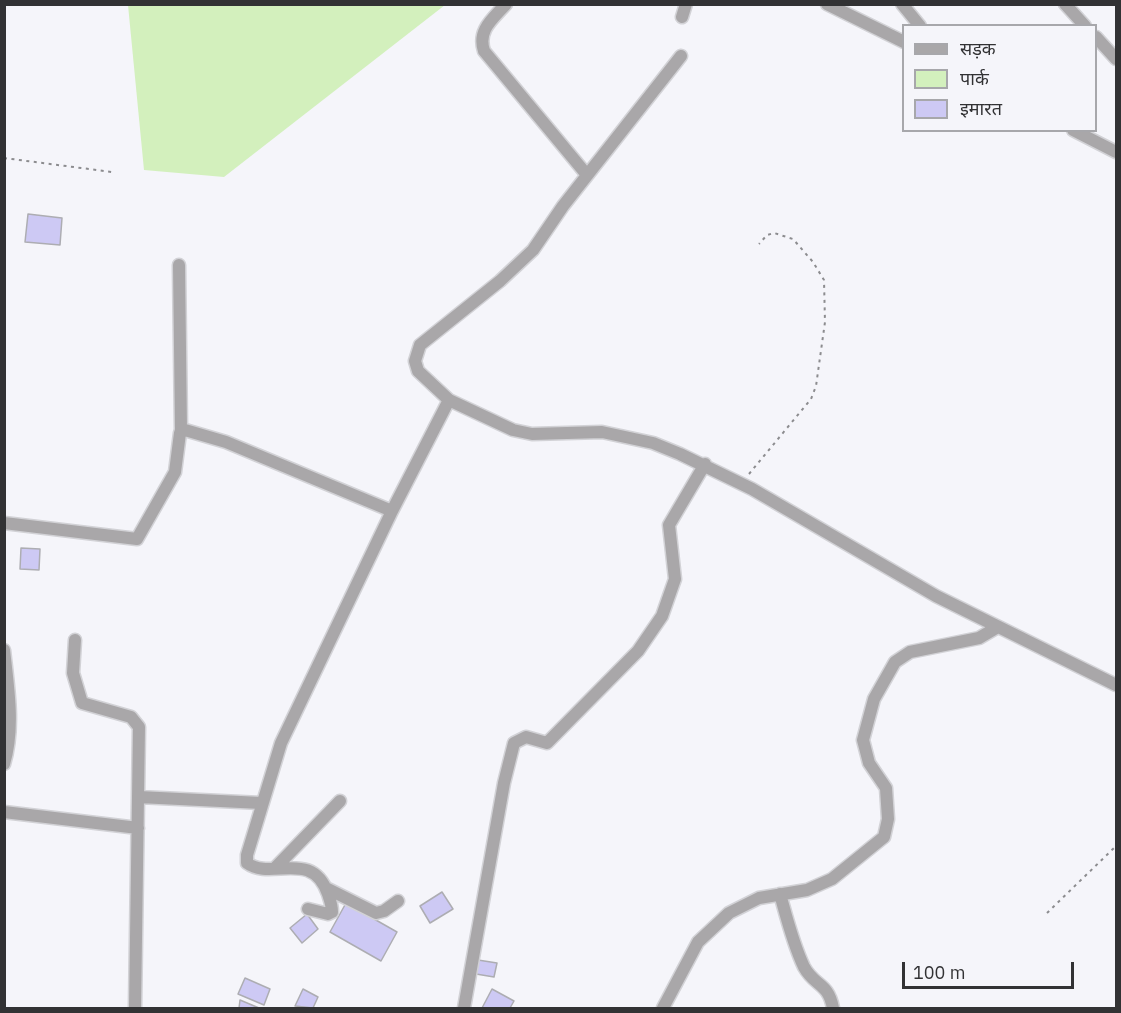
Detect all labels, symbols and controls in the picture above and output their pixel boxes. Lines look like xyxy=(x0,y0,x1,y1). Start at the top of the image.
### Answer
legend xyxy=(902,24,1097,132)
text: सड़क xyxy=(960,37,996,60)
text: पार्क xyxy=(960,67,989,90)
text: इमारत xyxy=(960,97,1002,120)
scale bar xyxy=(905,950,1078,988)
text: 100 m xyxy=(913,961,965,984)

